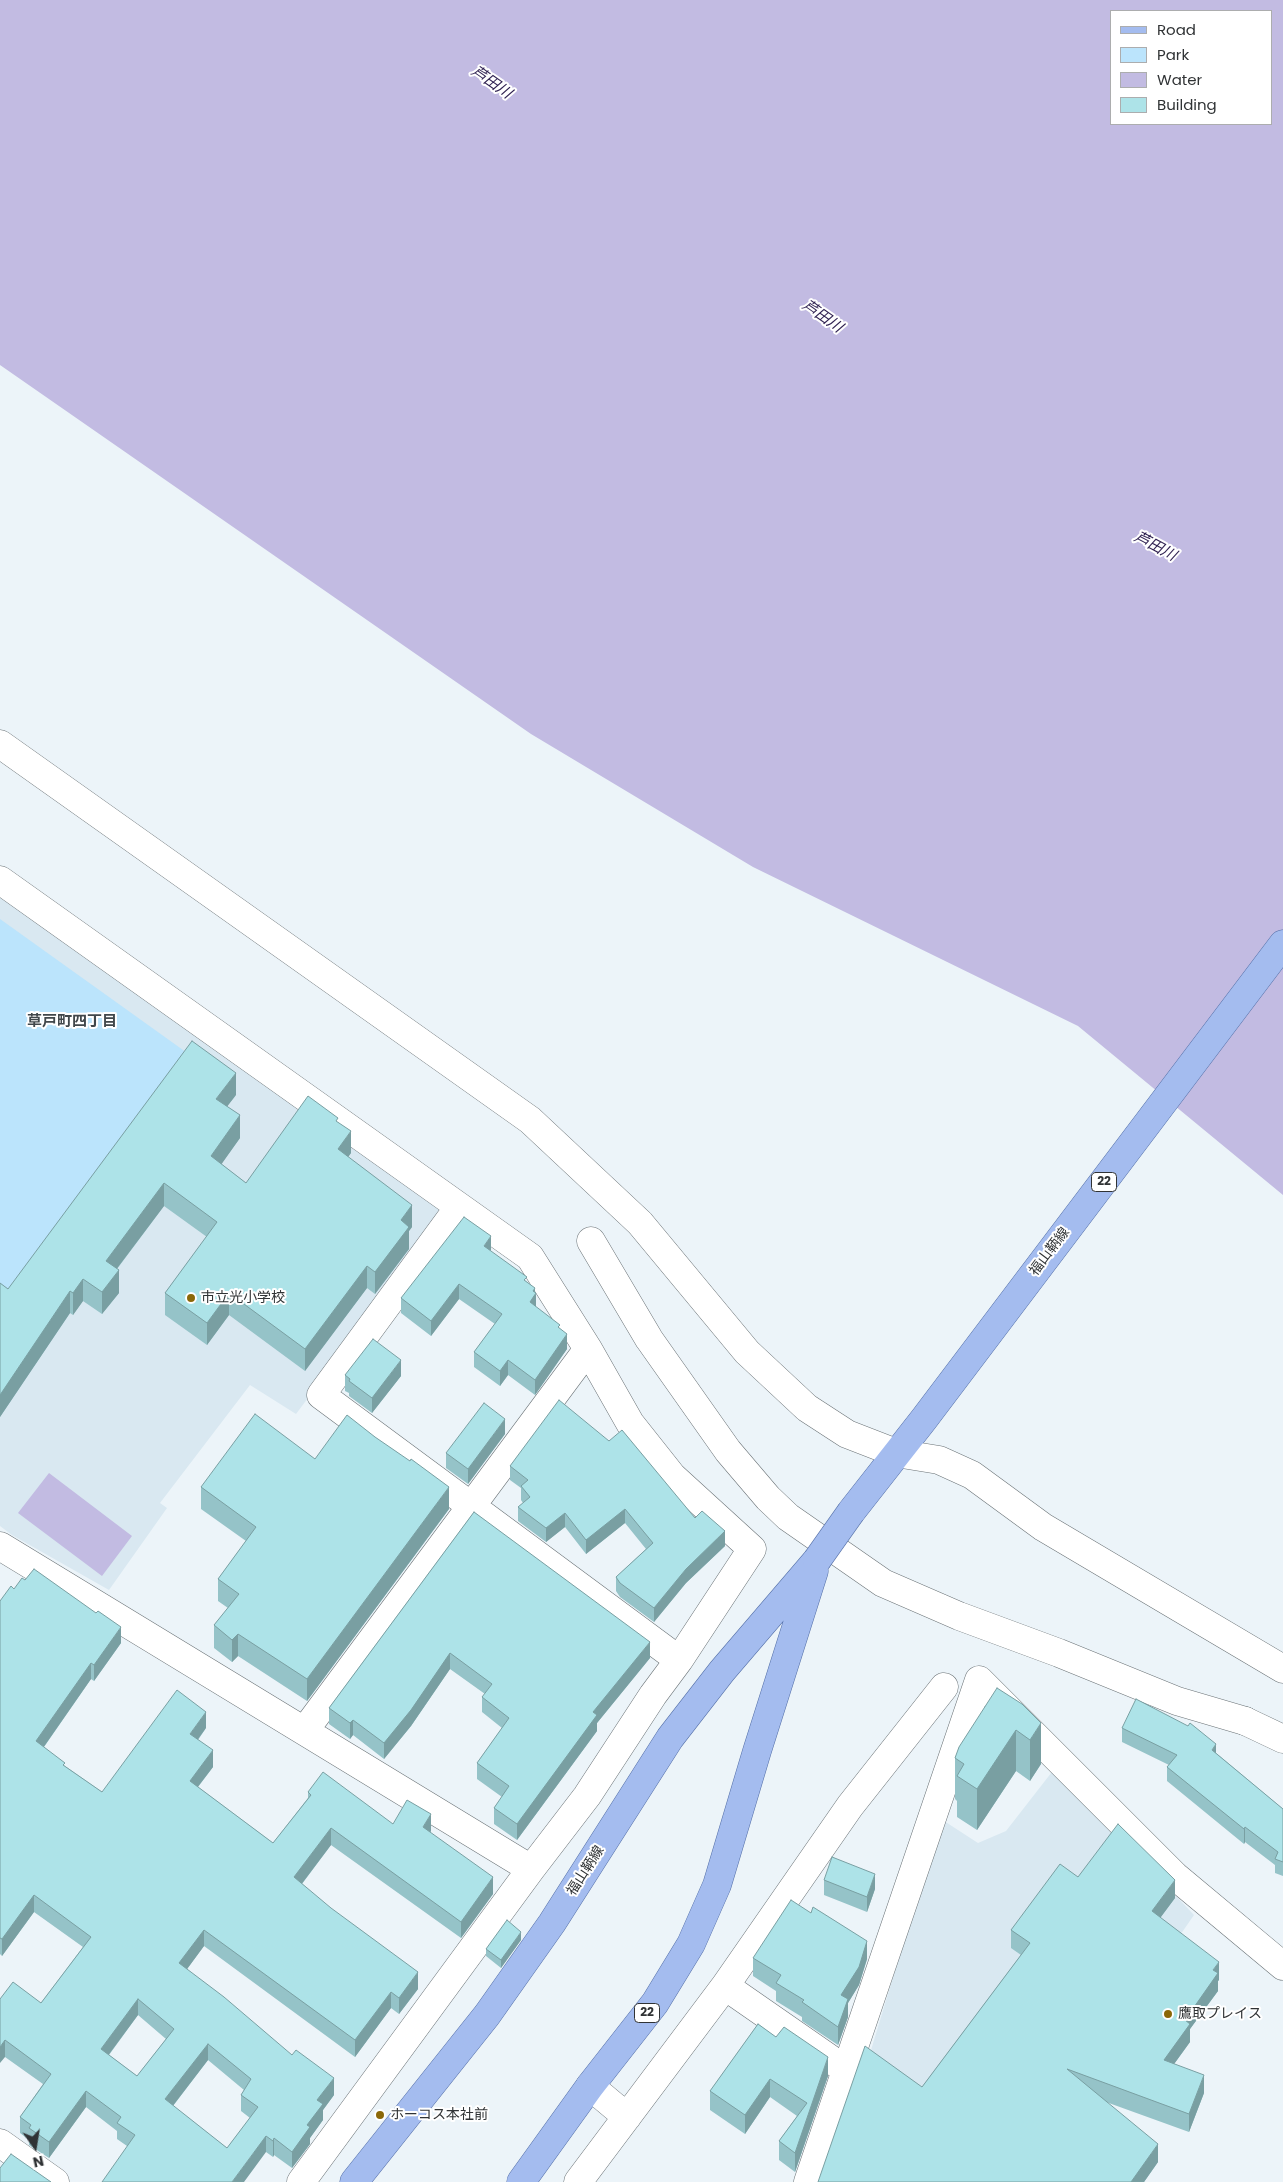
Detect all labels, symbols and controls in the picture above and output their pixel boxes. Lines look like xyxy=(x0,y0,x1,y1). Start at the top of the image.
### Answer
legend xyxy=(1110,10,1273,125)
text: Road xyxy=(1157,19,1196,40)
text: Park xyxy=(1157,44,1189,65)
water label: 芦田川 xyxy=(467,63,515,103)
text: Water xyxy=(1157,69,1202,90)
text: Building xyxy=(1157,94,1217,115)
water label: 芦田川 xyxy=(798,297,846,337)
water label: 芦田川 xyxy=(1131,528,1179,566)
district label: 草戸町四丁目 xyxy=(27,1013,117,1031)
road number: 22 xyxy=(1092,1172,1116,1192)
street label: 福山鞆線 xyxy=(1026,1225,1074,1279)
place label: 市立光小学校 xyxy=(201,1290,285,1306)
marker: 市立光小学校 xyxy=(185,1292,197,1304)
street label: 福山鞆線 xyxy=(564,1843,608,1899)
road number: 22 xyxy=(634,2004,660,2022)
place label: 鷹取プレイス xyxy=(1178,2006,1262,2022)
marker: 鷹取プレイス xyxy=(1162,2008,1174,2020)
place label: ホーコス本社前 xyxy=(390,2107,488,2123)
marker: ホーコス本社前 xyxy=(374,2109,386,2121)
north arrow xyxy=(10,2122,60,2172)
text: N xyxy=(31,2151,46,2173)

